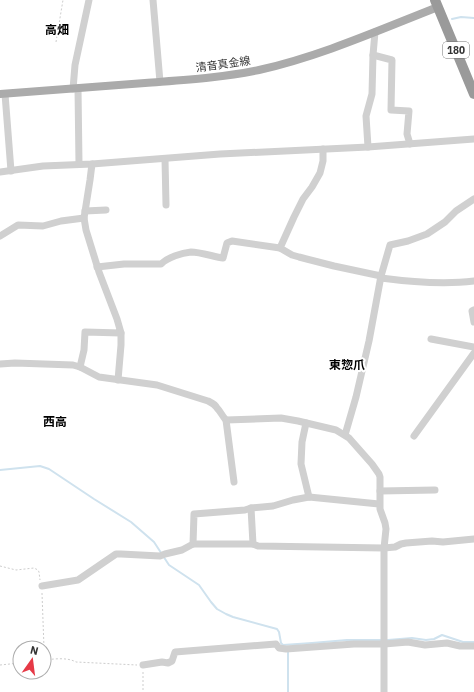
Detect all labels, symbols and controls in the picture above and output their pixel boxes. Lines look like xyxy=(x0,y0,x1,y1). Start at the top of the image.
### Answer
district label: 高畑 xyxy=(45,22,69,37)
road number: 180 xyxy=(443,42,469,58)
street label: 清音真金線 xyxy=(195,53,251,75)
district label: 東惣爪 xyxy=(329,357,365,372)
district label: 西高 xyxy=(43,414,67,429)
north arrow xyxy=(12,640,52,680)
text: N xyxy=(29,643,40,658)

